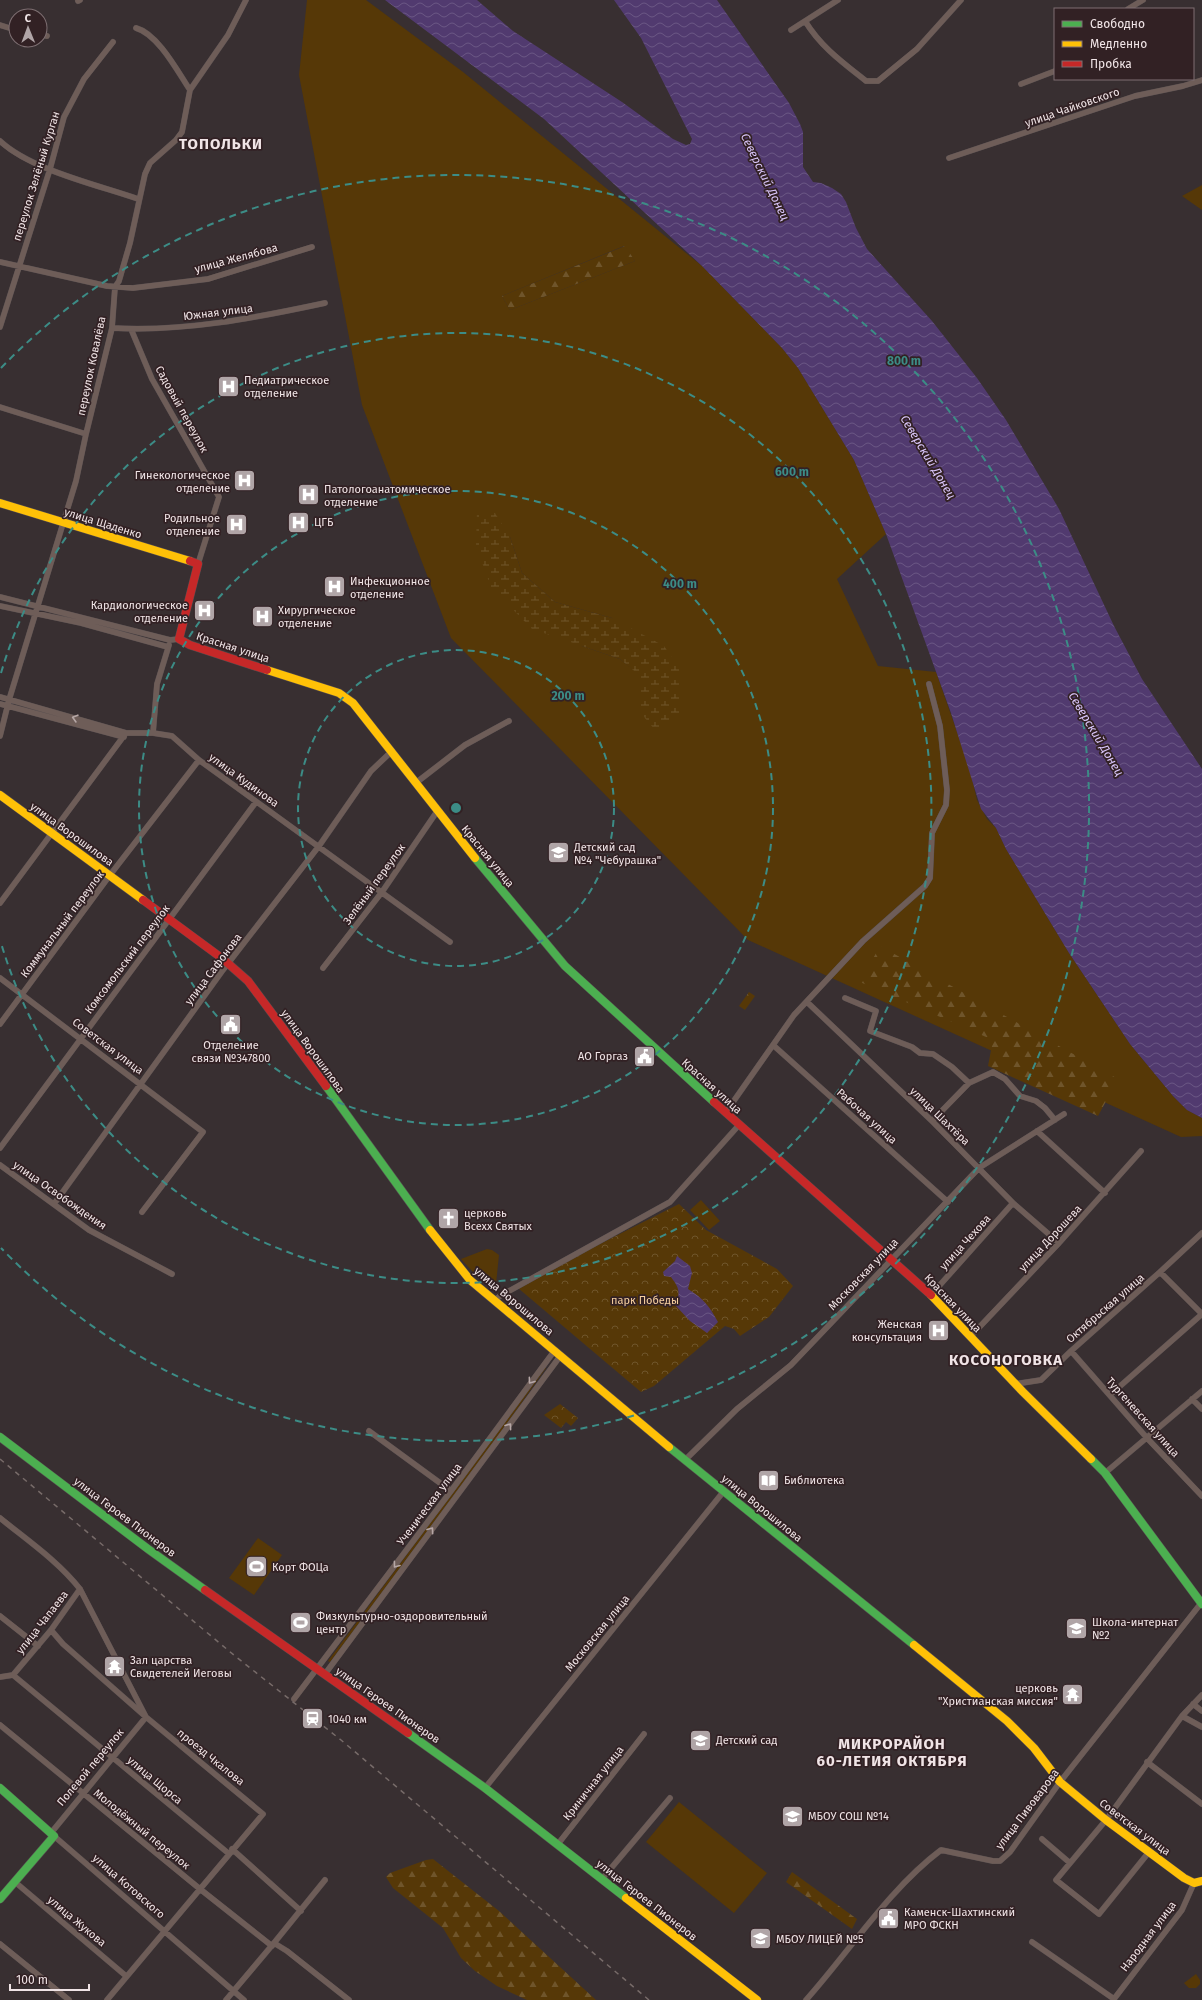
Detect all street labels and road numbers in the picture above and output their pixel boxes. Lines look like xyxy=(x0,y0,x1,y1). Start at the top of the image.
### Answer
street label: улица Чайковского xyxy=(1023,85,1121,130)
street label: переулок Зелёный Курган xyxy=(11,110,62,243)
street label: улица Желябова xyxy=(193,241,279,276)
street label: Южная улица xyxy=(183,302,254,323)
street label: переулок Ковалёва xyxy=(75,315,108,417)
street label: Садовый переулок xyxy=(152,364,211,455)
street label: улица Щаденко xyxy=(63,506,143,541)
street label: Красная улица xyxy=(195,630,271,665)
street label: улица Кудинова xyxy=(206,751,281,810)
street label: улица Ворошилова xyxy=(28,800,116,869)
street label: Красная улица xyxy=(459,823,517,890)
street label: Зелёный переулок xyxy=(341,841,408,927)
street label: Коммунальный переулок xyxy=(18,868,107,980)
street label: Комсомольский переулок xyxy=(82,902,173,1016)
street label: улица Сафонова xyxy=(182,931,244,1008)
street label: улица Ворошилова xyxy=(278,1007,347,1096)
street label: Советская улица xyxy=(70,1016,146,1077)
street label: Красная улица xyxy=(679,1056,744,1117)
street label: улица Шахтёра xyxy=(907,1085,972,1148)
street label: Рабочая улица xyxy=(834,1086,899,1147)
street label: улица Освобождения xyxy=(11,1158,109,1233)
street label: улица Дорошева xyxy=(1016,1202,1085,1274)
street label: улица Чехова xyxy=(937,1212,994,1273)
street label: Московская улица xyxy=(826,1236,901,1313)
street label: улица Ворошилова xyxy=(471,1264,556,1338)
street label: Красная улица xyxy=(921,1271,984,1335)
street label: Октябрьская улица xyxy=(1064,1271,1147,1346)
street label: Тургеневская улица xyxy=(1103,1375,1182,1460)
street label: Ученическая улица xyxy=(394,1461,464,1548)
street label: улица Ворошилова xyxy=(719,1472,805,1545)
street label: улица Героев Пионеров xyxy=(71,1475,178,1560)
street label: улица Чапаева xyxy=(14,1588,71,1657)
street label: Московская улица xyxy=(562,1592,632,1674)
street label: улица Героев Пионеров xyxy=(333,1664,442,1746)
street label: Полевой переулок xyxy=(54,1726,127,1809)
street label: проезд Чкалова xyxy=(174,1726,247,1788)
street label: Криничная улица xyxy=(560,1743,627,1823)
street label: улица Щорса xyxy=(125,1754,185,1807)
street label: улица Пивоварова xyxy=(993,1767,1062,1852)
street label: Молодёжный переулок xyxy=(91,1786,193,1872)
street label: Советская улица xyxy=(1097,1797,1173,1858)
street label: улица Котовского xyxy=(90,1851,167,1921)
street label: улица Героев Пионеров xyxy=(594,1857,700,1944)
street label: улица Жукова xyxy=(45,1893,108,1950)
street label: Народная улица xyxy=(1118,1899,1179,1974)

